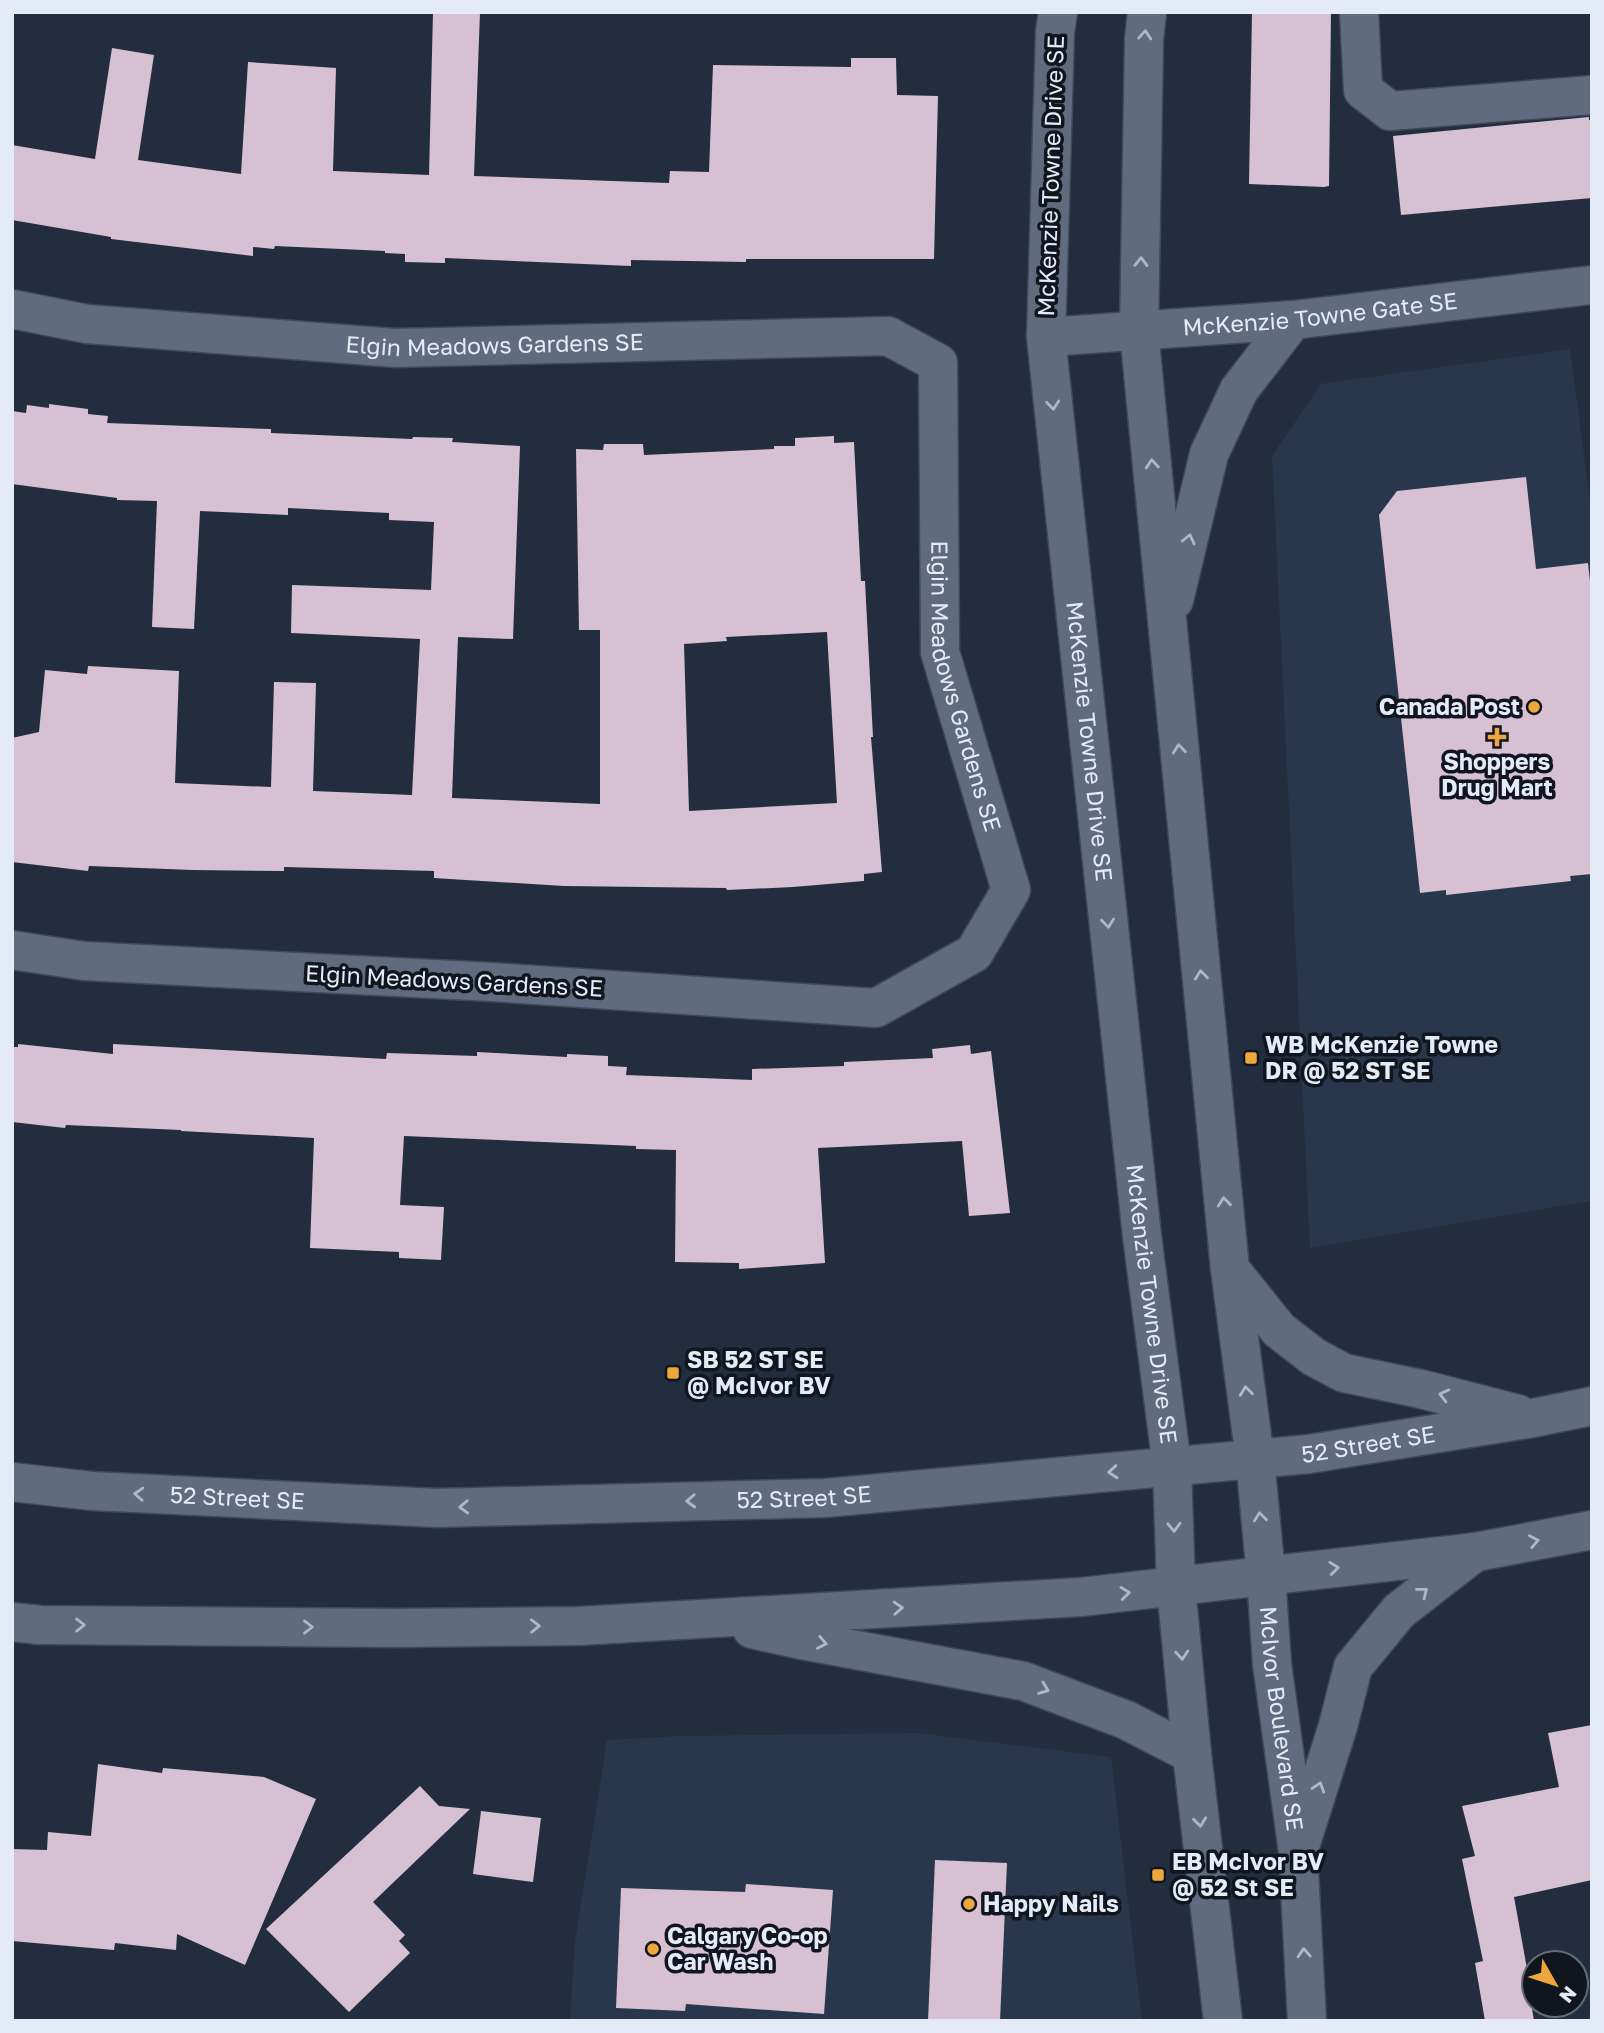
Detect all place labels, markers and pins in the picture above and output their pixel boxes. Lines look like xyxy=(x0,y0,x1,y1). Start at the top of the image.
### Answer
place label: Canada Post xyxy=(1379,692,1520,720)
marker: Canada Post xyxy=(1526,699,1542,715)
marker: Shoppers Drug Mart xyxy=(1489,729,1505,745)
place label: Shoppers Drug Mart xyxy=(1441,747,1553,801)
place label: WB McKenzie Towne DR @ 52 ST SE xyxy=(1265,1030,1498,1084)
marker: WB McKenzie Towne DR @ 52 ST SE xyxy=(1243,1050,1259,1066)
place label: SB 52 ST SE @ McIvor BV xyxy=(687,1345,831,1399)
marker: SB 52 ST SE @ McIvor BV xyxy=(665,1365,681,1381)
place label: EB McIvor BV @ 52 St SE xyxy=(1172,1847,1324,1901)
marker: EB McIvor BV @ 52 St SE xyxy=(1150,1867,1166,1883)
place label: Happy Nails xyxy=(983,1889,1119,1917)
marker: Happy Nails xyxy=(961,1896,977,1912)
place label: Calgary Co-op Car Wash xyxy=(667,1921,828,1975)
marker: Calgary Co-op Car Wash xyxy=(645,1941,661,1957)

